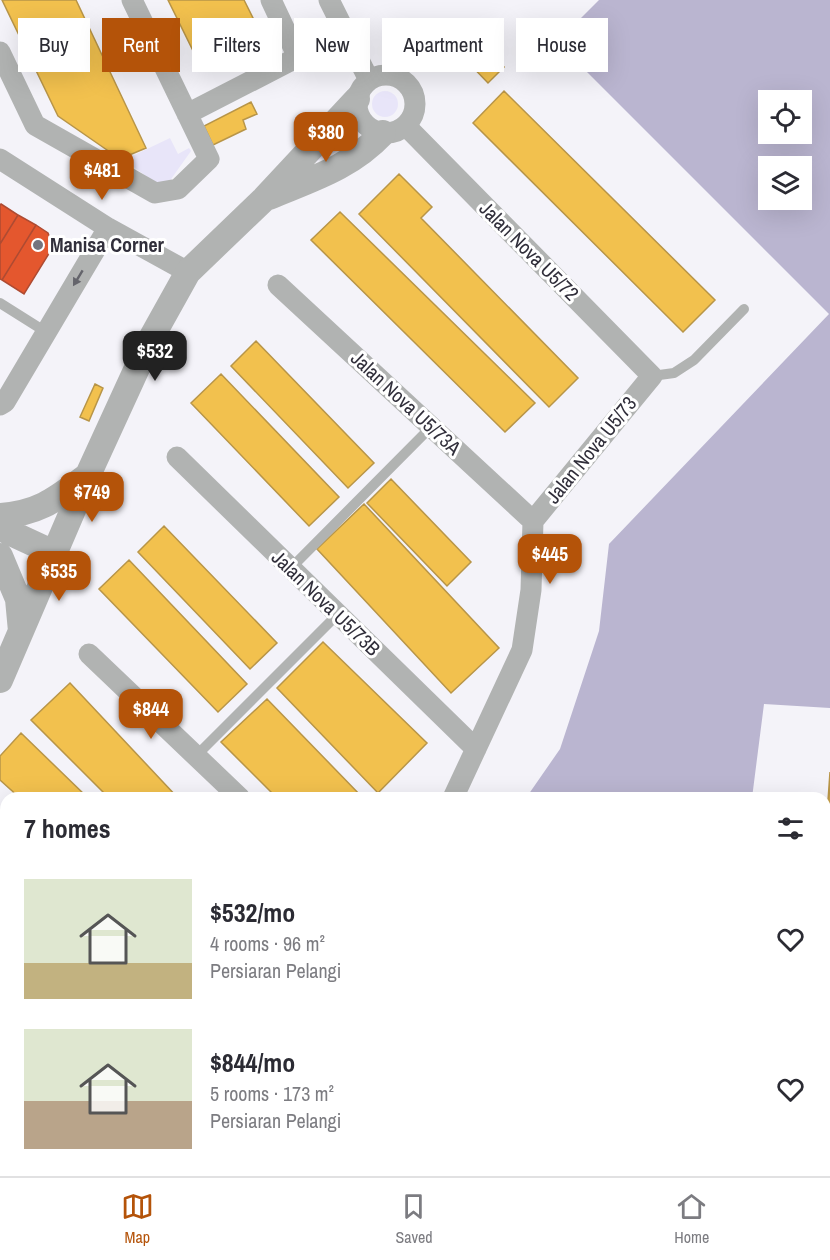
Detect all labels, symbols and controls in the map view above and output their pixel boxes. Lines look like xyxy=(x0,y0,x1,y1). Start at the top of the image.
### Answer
chip: Buy xyxy=(18,18,90,72)
chip: Rent xyxy=(102,18,180,72)
chip: Filters xyxy=(192,18,282,72)
chip: New xyxy=(294,18,370,72)
chip: Apartment xyxy=(382,18,504,72)
chip: House xyxy=(516,18,608,72)
map controls xyxy=(758,90,812,210)
button: locate xyxy=(758,90,812,144)
pin: $380 xyxy=(290,112,362,163)
text: $380 xyxy=(308,118,344,145)
pin: $481 xyxy=(66,150,138,201)
text: $481 xyxy=(84,156,120,183)
button: layers xyxy=(758,156,812,210)
street label: Jalan Nova U5/72 xyxy=(474,195,585,306)
place label: Manisa Corner xyxy=(50,231,165,258)
marker: Manisa Corner xyxy=(31,238,45,252)
one-way arrow xyxy=(72,270,83,286)
pin: $532 xyxy=(119,331,191,382)
text: $532 xyxy=(137,337,173,364)
street label: Jalan Nova U5/73A xyxy=(345,345,467,461)
street label: Jalan Nova U5/73 xyxy=(539,391,642,509)
pin: $749 xyxy=(56,472,128,523)
text: $749 xyxy=(74,478,110,505)
pin: $445 xyxy=(514,534,586,585)
text: $445 xyxy=(532,540,568,567)
street label: Jalan Nova U5/73B xyxy=(266,544,387,661)
pin: $535 xyxy=(23,551,95,602)
text: $535 xyxy=(41,557,77,584)
pin: $844 xyxy=(115,689,187,740)
text: $844 xyxy=(133,695,169,722)
text: 7 homes xyxy=(24,811,111,846)
icon: filters xyxy=(774,812,807,845)
text: $532/mo xyxy=(210,895,295,930)
icon: home xyxy=(72,903,144,975)
icon: heart xyxy=(774,923,807,956)
text: 4 rooms · 96 m² xyxy=(210,930,325,957)
text: Persiaran Pelangi xyxy=(210,957,341,984)
text: $844/mo xyxy=(210,1045,295,1080)
icon: home xyxy=(72,1053,144,1125)
icon: heart xyxy=(774,1073,807,1106)
text: 5 rooms · 173 m² xyxy=(210,1080,334,1107)
text: Persiaran Pelangi xyxy=(210,1107,341,1134)
tab: Map xyxy=(121,1190,154,1248)
tab: Saved xyxy=(395,1190,433,1248)
tab: Home xyxy=(674,1190,709,1248)

